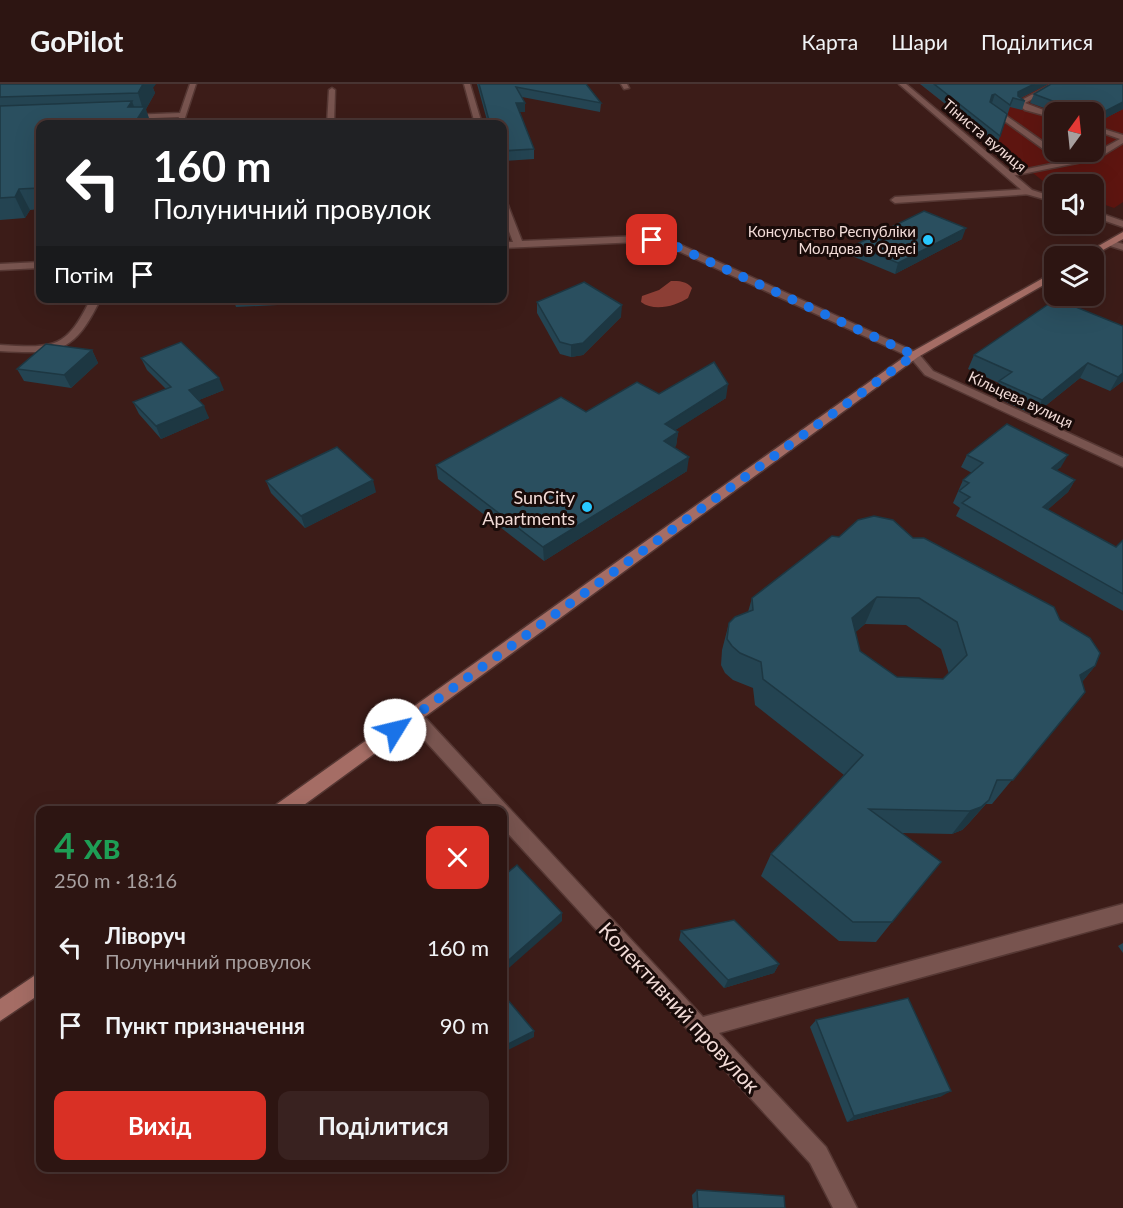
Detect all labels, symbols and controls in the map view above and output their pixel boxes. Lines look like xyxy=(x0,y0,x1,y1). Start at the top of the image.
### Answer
text: GoPilot xyxy=(30,24,123,58)
text: Карта xyxy=(802,29,858,54)
text: Шари xyxy=(891,29,948,54)
text: Поділитися xyxy=(981,29,1093,54)
street label: Тіниста вулиця xyxy=(940,95,1030,175)
north arrow xyxy=(1044,102,1104,162)
map controls xyxy=(1044,102,1104,306)
text: 160 m xyxy=(153,141,271,191)
icon: left xyxy=(54,144,132,222)
button: sound xyxy=(1044,174,1104,234)
text: Полуничний провулок xyxy=(153,192,431,225)
pin xyxy=(626,214,677,265)
place label: Консульство Республіки Молдова в Одесі xyxy=(748,222,916,257)
icon: arrive xyxy=(635,223,668,256)
marker: Консульство Республіки Молдова в Одесі xyxy=(921,233,935,247)
button: layers xyxy=(1044,246,1104,306)
icon: arrive xyxy=(126,258,159,291)
text: Потім xyxy=(54,261,114,288)
street label: Кільцева вулиця xyxy=(966,367,1076,431)
place label: SunCity Apartments xyxy=(482,486,576,529)
marker: SunCity Apartments xyxy=(580,500,594,514)
position arrow xyxy=(363,698,427,762)
text: 4 хв xyxy=(54,823,121,867)
button: close xyxy=(426,826,489,889)
text: 250 m · 18:16 xyxy=(54,868,177,892)
street label: Колективний провулок xyxy=(594,917,766,1098)
text: Ліворуч xyxy=(105,922,186,949)
icon: left xyxy=(54,931,87,964)
text: 160 m xyxy=(427,934,489,961)
text: Полуничний провулок xyxy=(105,949,311,973)
icon: arrive xyxy=(54,1009,87,1042)
text: Пункт призначення xyxy=(105,1012,305,1039)
text: 90 m xyxy=(440,1012,489,1039)
button: Вихід xyxy=(54,1091,266,1160)
button: Поділитися xyxy=(278,1091,489,1160)

